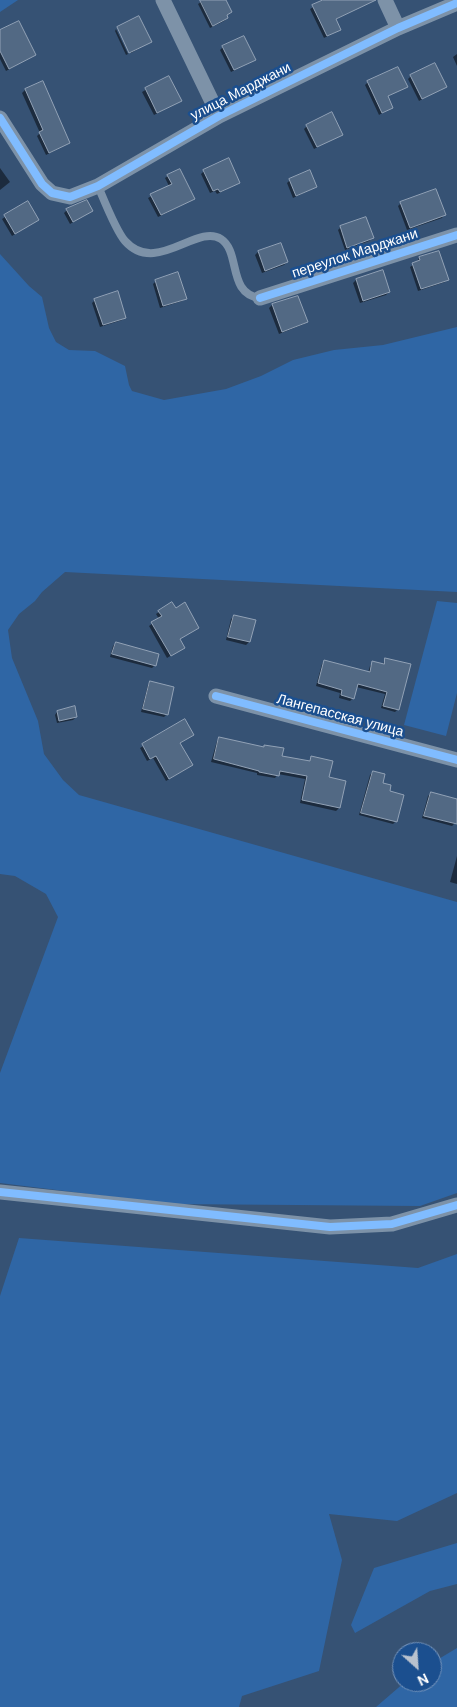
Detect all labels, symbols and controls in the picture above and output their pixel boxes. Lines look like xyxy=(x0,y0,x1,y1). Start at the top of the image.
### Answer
street label: улица Марджани xyxy=(188,60,294,124)
street label: переулок Марджани xyxy=(290,226,420,282)
street label: Лангепасская улица xyxy=(275,691,405,741)
north arrow xyxy=(392,1642,442,1692)
text: N xyxy=(415,1669,432,1690)

